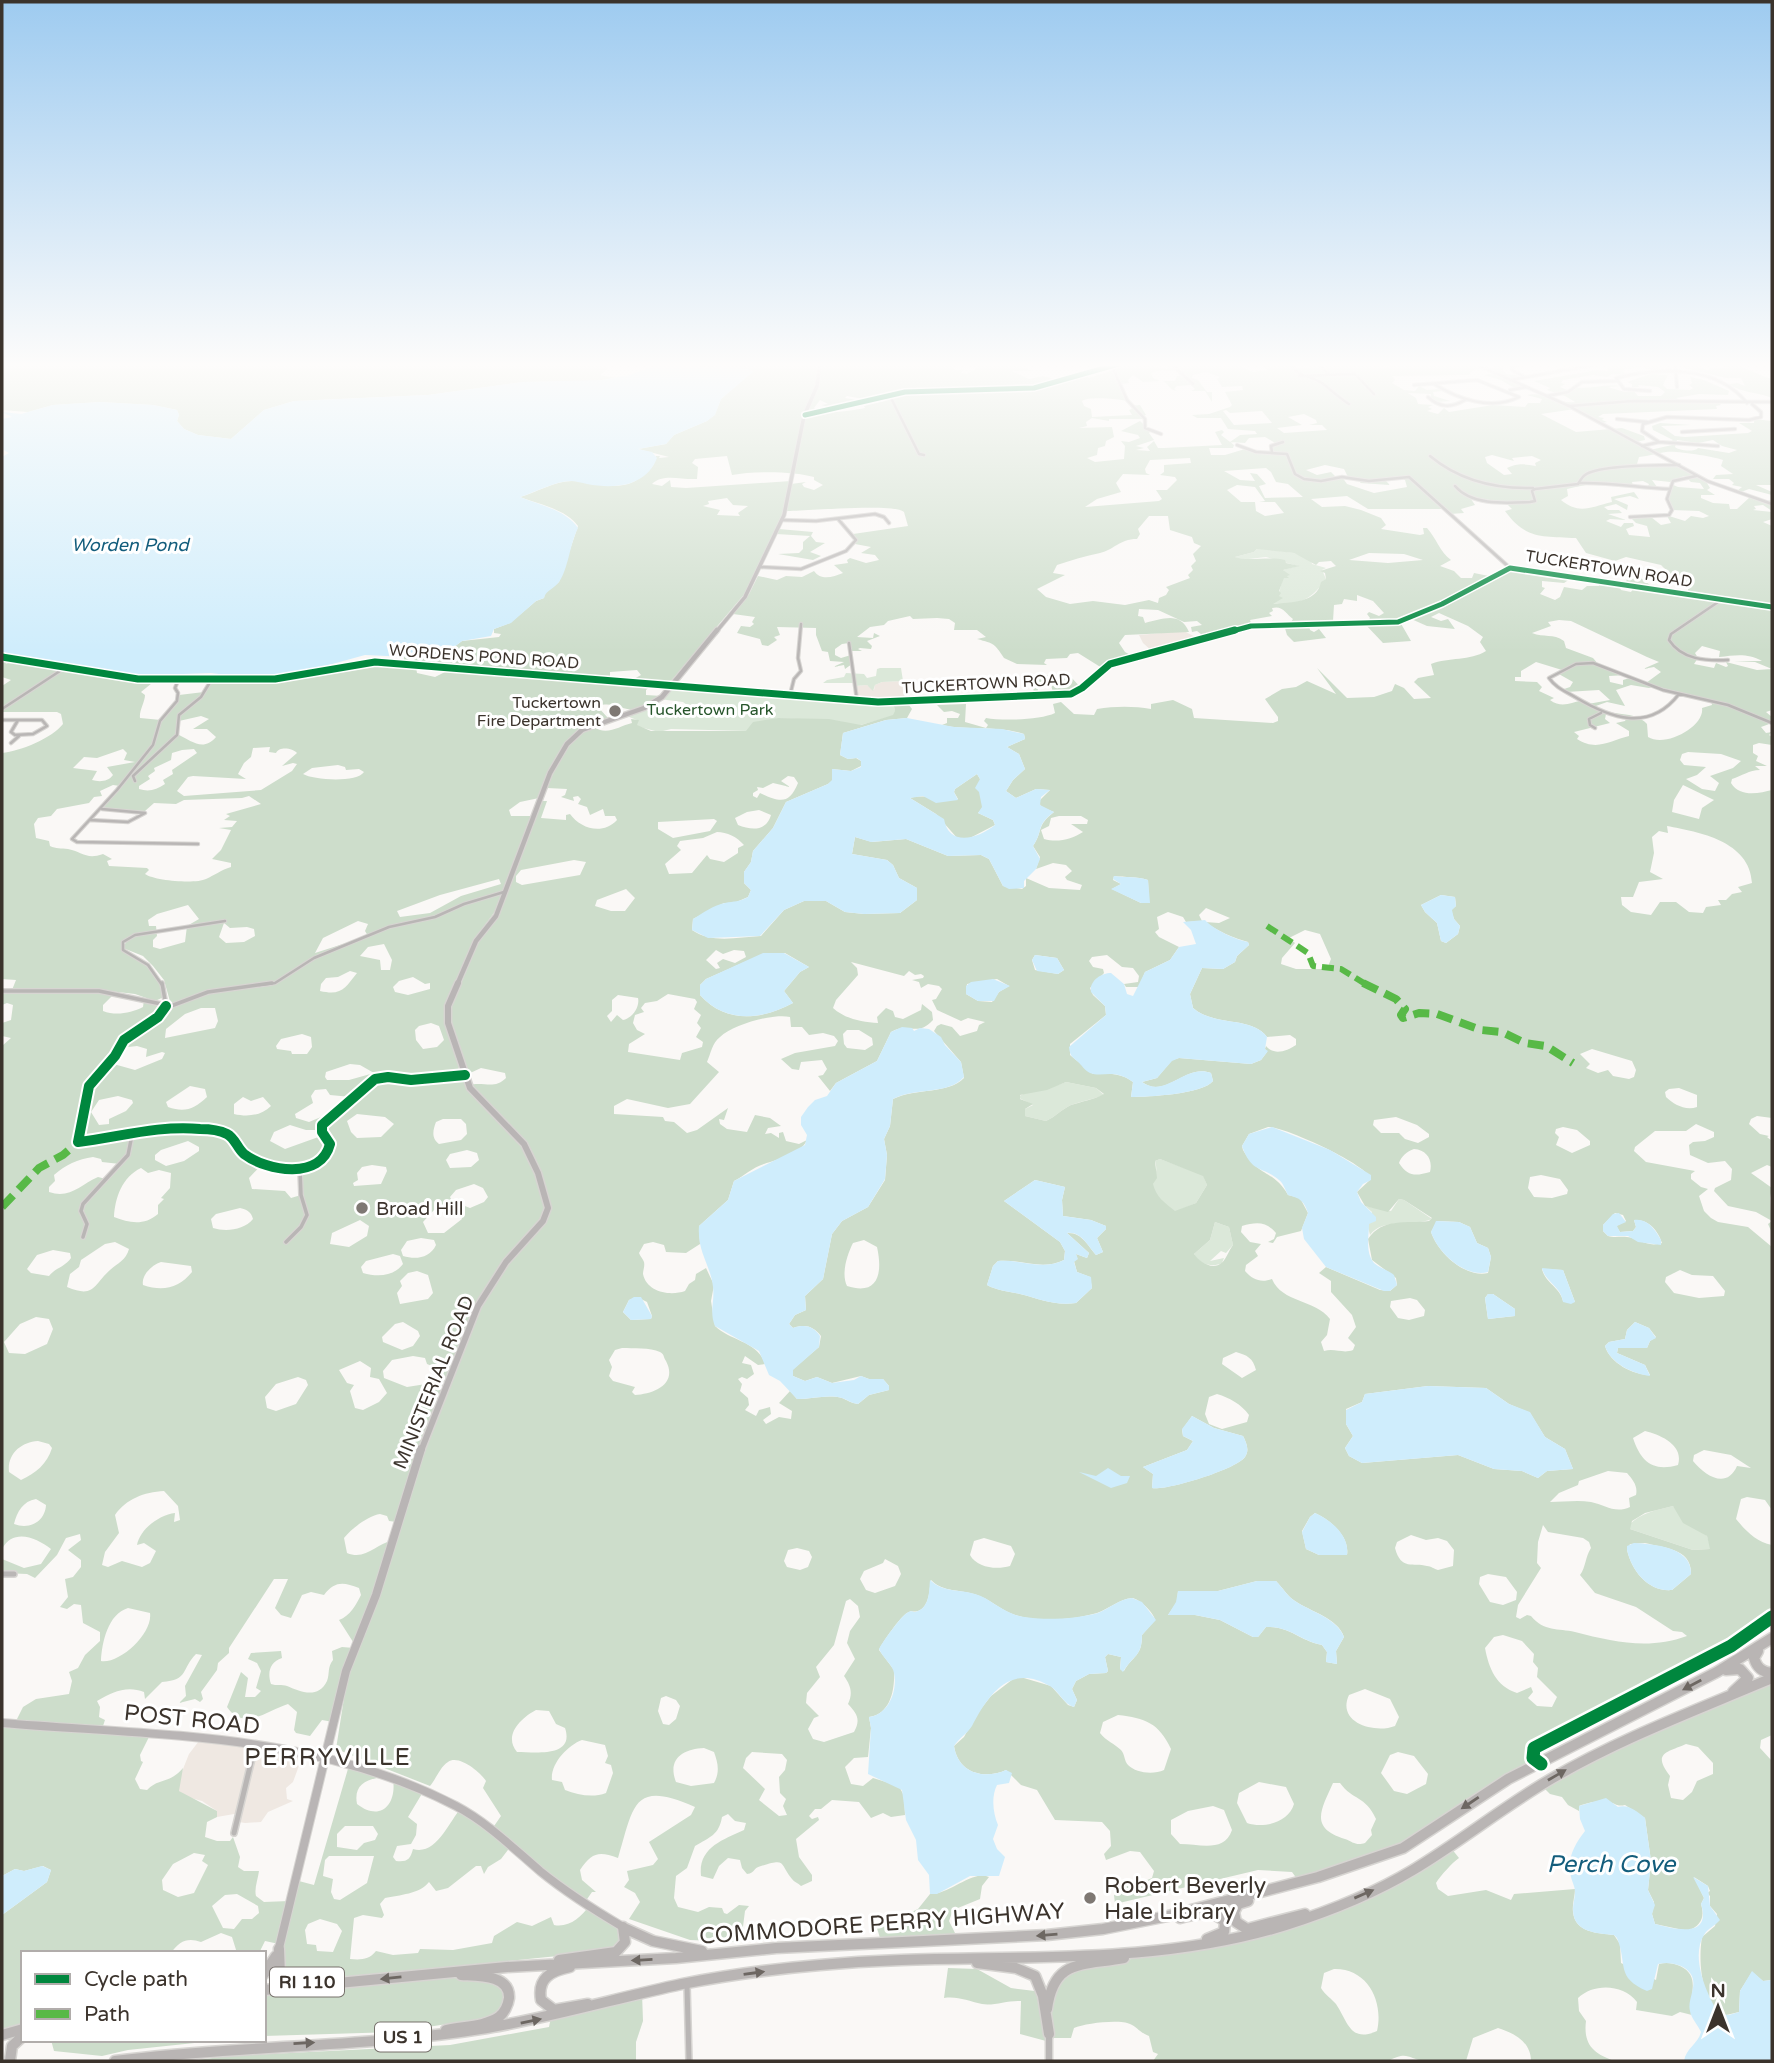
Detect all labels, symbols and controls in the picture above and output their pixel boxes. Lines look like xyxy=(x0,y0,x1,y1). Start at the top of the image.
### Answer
water label: Worden Pond xyxy=(71,534,191,556)
street label: TUCKERTOWN ROAD xyxy=(1524,546,1694,592)
street label: WORDENS POND ROAD xyxy=(388,640,580,674)
street label: TUCKERTOWN ROAD xyxy=(901,670,1071,698)
place label: Tuckertown Fire Department xyxy=(477,693,601,731)
park label: Tuckertown Park xyxy=(646,700,774,720)
marker: Tuckertown Fire Department xyxy=(607,703,623,719)
place label: Broad Hill xyxy=(376,1198,464,1220)
marker: Broad Hill xyxy=(354,1200,370,1216)
street label: MINISTERIAL ROAD xyxy=(389,1292,479,1472)
one-way arrow xyxy=(1682,1679,1702,1691)
street label: POST ROAD xyxy=(123,1699,261,1741)
district label: PERRYVILLE xyxy=(244,1743,412,1772)
one-way arrow xyxy=(1548,1769,1567,1781)
one-way arrow xyxy=(1461,1796,1479,1810)
water label: Perch Cove xyxy=(1547,1850,1677,1879)
place label: Robert Beverly Hale Library xyxy=(1104,1872,1266,1926)
one-way arrow xyxy=(1354,1888,1374,1900)
marker: Robert Beverly Hale Library xyxy=(1082,1890,1098,1906)
street label: COMMODORE PERRY HIGHWAY xyxy=(698,1897,1066,1951)
one-way arrow xyxy=(1036,1930,1058,1941)
legend xyxy=(21,1951,266,2042)
one-way arrow xyxy=(631,1954,653,1965)
text: Cycle path xyxy=(84,1967,188,1992)
one-way arrow xyxy=(744,1967,766,1978)
road number: RI 110 xyxy=(270,1968,344,1996)
north arrow xyxy=(1683,1972,1753,2042)
one-way arrow xyxy=(380,1973,402,1984)
text: N xyxy=(1710,1980,1726,2002)
text: Path xyxy=(84,2002,130,2027)
one-way arrow xyxy=(520,2015,542,2026)
road number: US 1 xyxy=(375,2022,431,2052)
one-way arrow xyxy=(294,2037,316,2048)

